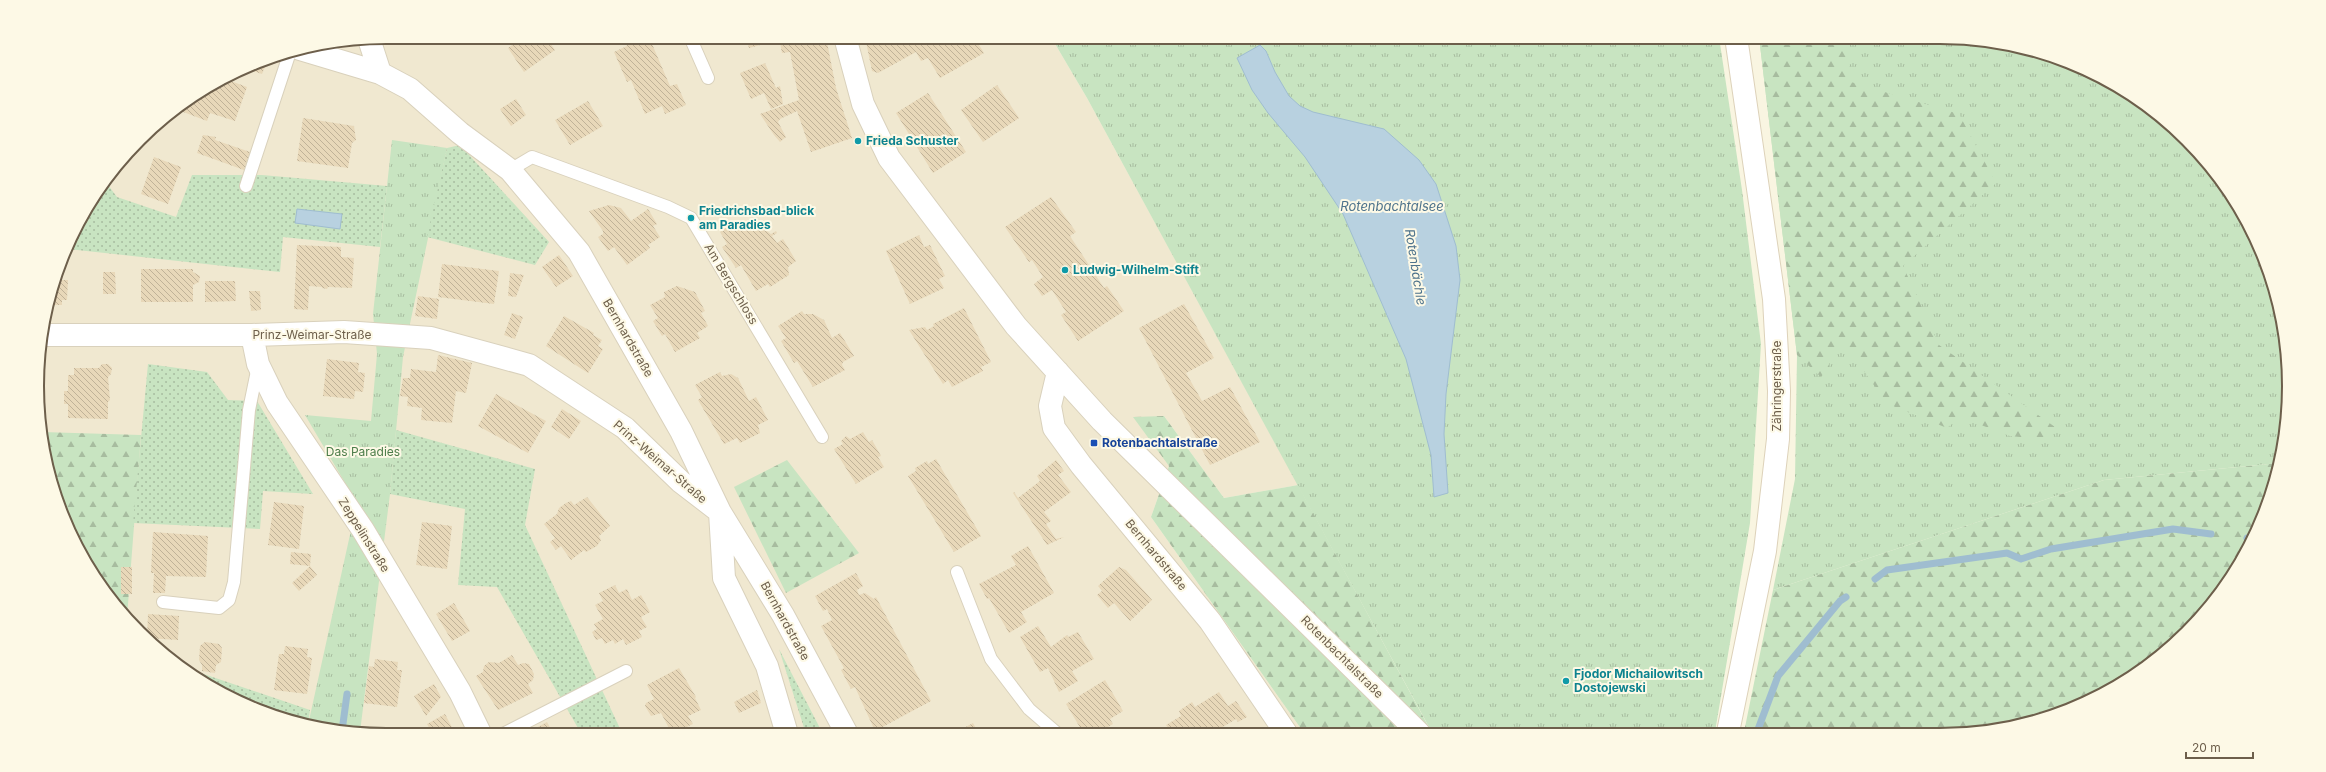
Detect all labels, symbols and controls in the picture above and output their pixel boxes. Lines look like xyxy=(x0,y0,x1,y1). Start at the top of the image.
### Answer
place label: Frieda Schuster xyxy=(866,133,959,148)
marker: Frieda Schuster xyxy=(853,136,863,146)
water label: Rotenbachtalsee xyxy=(1340,198,1444,214)
place label: Friedrichsbad-blick am Paradies xyxy=(699,203,814,232)
marker: Friedrichsbad-blick am Paradies xyxy=(686,213,696,223)
water label: Rotenbächle xyxy=(1402,228,1430,306)
street label: Am Bergschloss xyxy=(701,241,761,327)
place label: Ludwig-Wilhelm-Stift xyxy=(1073,262,1199,277)
marker: Ludwig-Wilhelm-Stift xyxy=(1060,265,1070,275)
street label: Bernhardstraße xyxy=(600,296,657,380)
street label: Prinz-Weimar-Straße xyxy=(252,327,372,342)
street label: Zähringerstraße xyxy=(1769,341,1784,431)
street label: Prinz-Weimar-Straße xyxy=(610,417,710,506)
place label: Rotenbachtalstraße xyxy=(1102,435,1218,450)
marker: Rotenbachtalstraße xyxy=(1089,438,1099,448)
park label: Das Paradies xyxy=(326,444,400,459)
street label: Zeppelinstraße xyxy=(336,495,393,575)
street label: Bernhardstraße xyxy=(1122,516,1190,593)
street label: Bernhardstraße xyxy=(758,579,813,663)
street label: Rotenbachtalstraße xyxy=(1298,612,1387,701)
place label: Fjodor Michailowitsch Dostojewski xyxy=(1574,666,1703,695)
marker: Fjodor Michailowitsch Dostojewski xyxy=(1561,676,1571,686)
scale bar xyxy=(2186,734,2253,760)
text: 20 m xyxy=(2192,740,2221,755)

